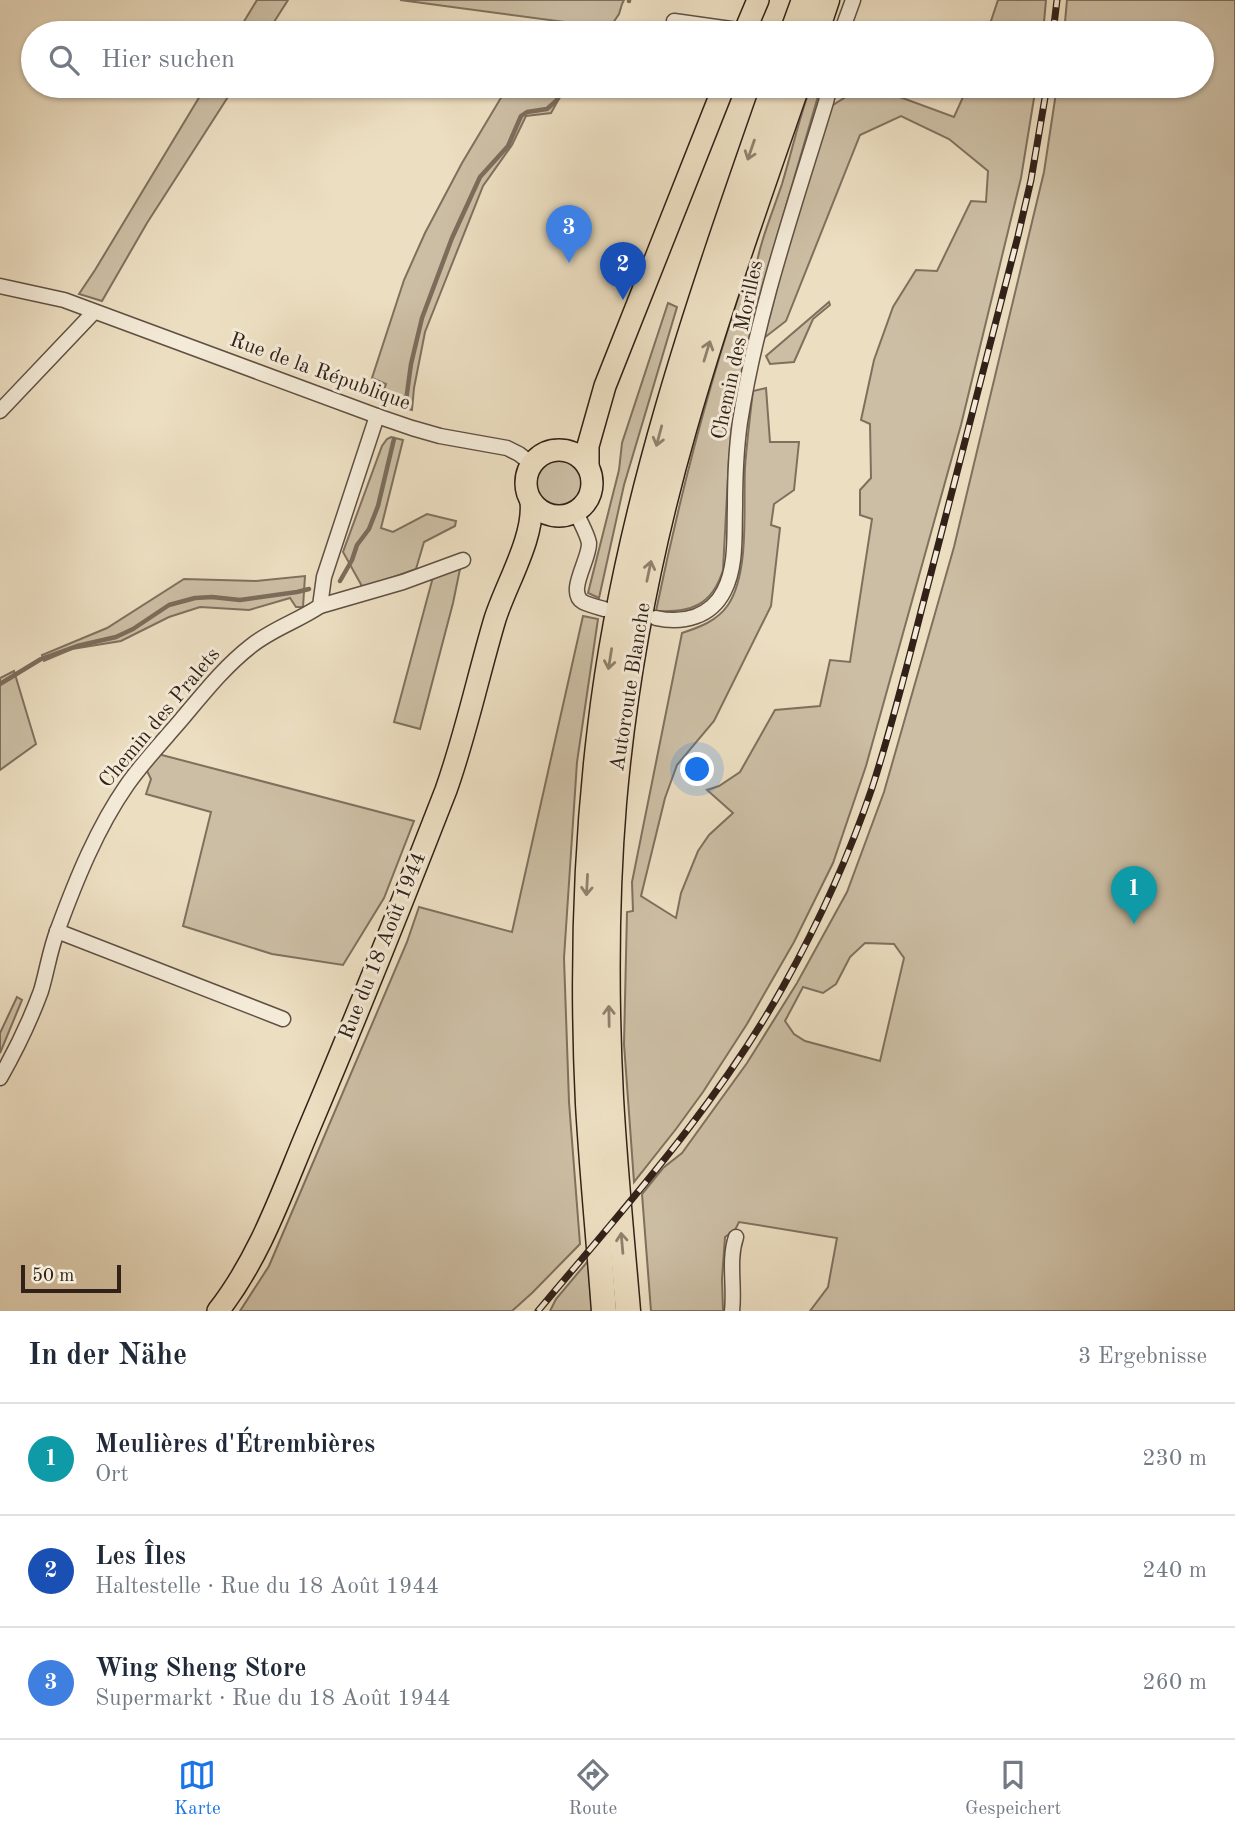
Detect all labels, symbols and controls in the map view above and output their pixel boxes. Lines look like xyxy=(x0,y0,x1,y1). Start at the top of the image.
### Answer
search box xyxy=(21,21,1214,98)
icon: search xyxy=(45,41,83,79)
text: Hier suchen xyxy=(101,47,235,73)
one-way arrow xyxy=(744,139,756,161)
pin: 3 xyxy=(546,205,592,263)
pin: 2 xyxy=(600,242,646,300)
street label: Chemin des Morilles xyxy=(709,258,767,442)
street label: Rue de la République xyxy=(227,330,413,414)
one-way arrow xyxy=(702,340,715,362)
one-way arrow xyxy=(651,425,664,447)
one-way arrow xyxy=(643,560,657,583)
street label: Autoroute Blanche xyxy=(607,601,655,773)
street label: Chemin des Pralets xyxy=(96,644,224,792)
one-way arrow xyxy=(603,647,616,669)
your location xyxy=(680,752,714,786)
street label: Rue du 18 Août 1944 xyxy=(336,849,430,1043)
pin: 1 xyxy=(1111,866,1157,924)
one-way arrow xyxy=(581,873,594,896)
one-way arrow xyxy=(602,1005,616,1028)
one-way arrow xyxy=(615,1232,628,1255)
scale bar xyxy=(21,1262,121,1294)
text: 50 m xyxy=(32,1267,74,1286)
text: In der Nähe xyxy=(28,1341,187,1371)
text: 3 Ergebnisse xyxy=(1078,1345,1207,1368)
text: Meulières d'Étrembières xyxy=(95,1432,375,1458)
text: 1 xyxy=(44,1447,58,1470)
text: 230 m xyxy=(1142,1447,1207,1470)
text: Ort xyxy=(95,1463,129,1486)
text: Les Îles xyxy=(95,1544,186,1570)
text: 2 xyxy=(44,1559,58,1582)
text: 240 m xyxy=(1142,1559,1207,1582)
text: Haltestelle · Rue du 18 Août 1944 xyxy=(95,1575,439,1598)
text: Wing Sheng Store xyxy=(95,1656,306,1682)
text: 3 xyxy=(44,1671,58,1694)
text: 260 m xyxy=(1142,1671,1207,1694)
text: Supermarkt · Rue du 18 Août 1944 xyxy=(95,1687,451,1710)
tab: Karte xyxy=(174,1756,221,1821)
tab: Route xyxy=(569,1756,617,1821)
tab: Gespeichert xyxy=(965,1756,1061,1821)

